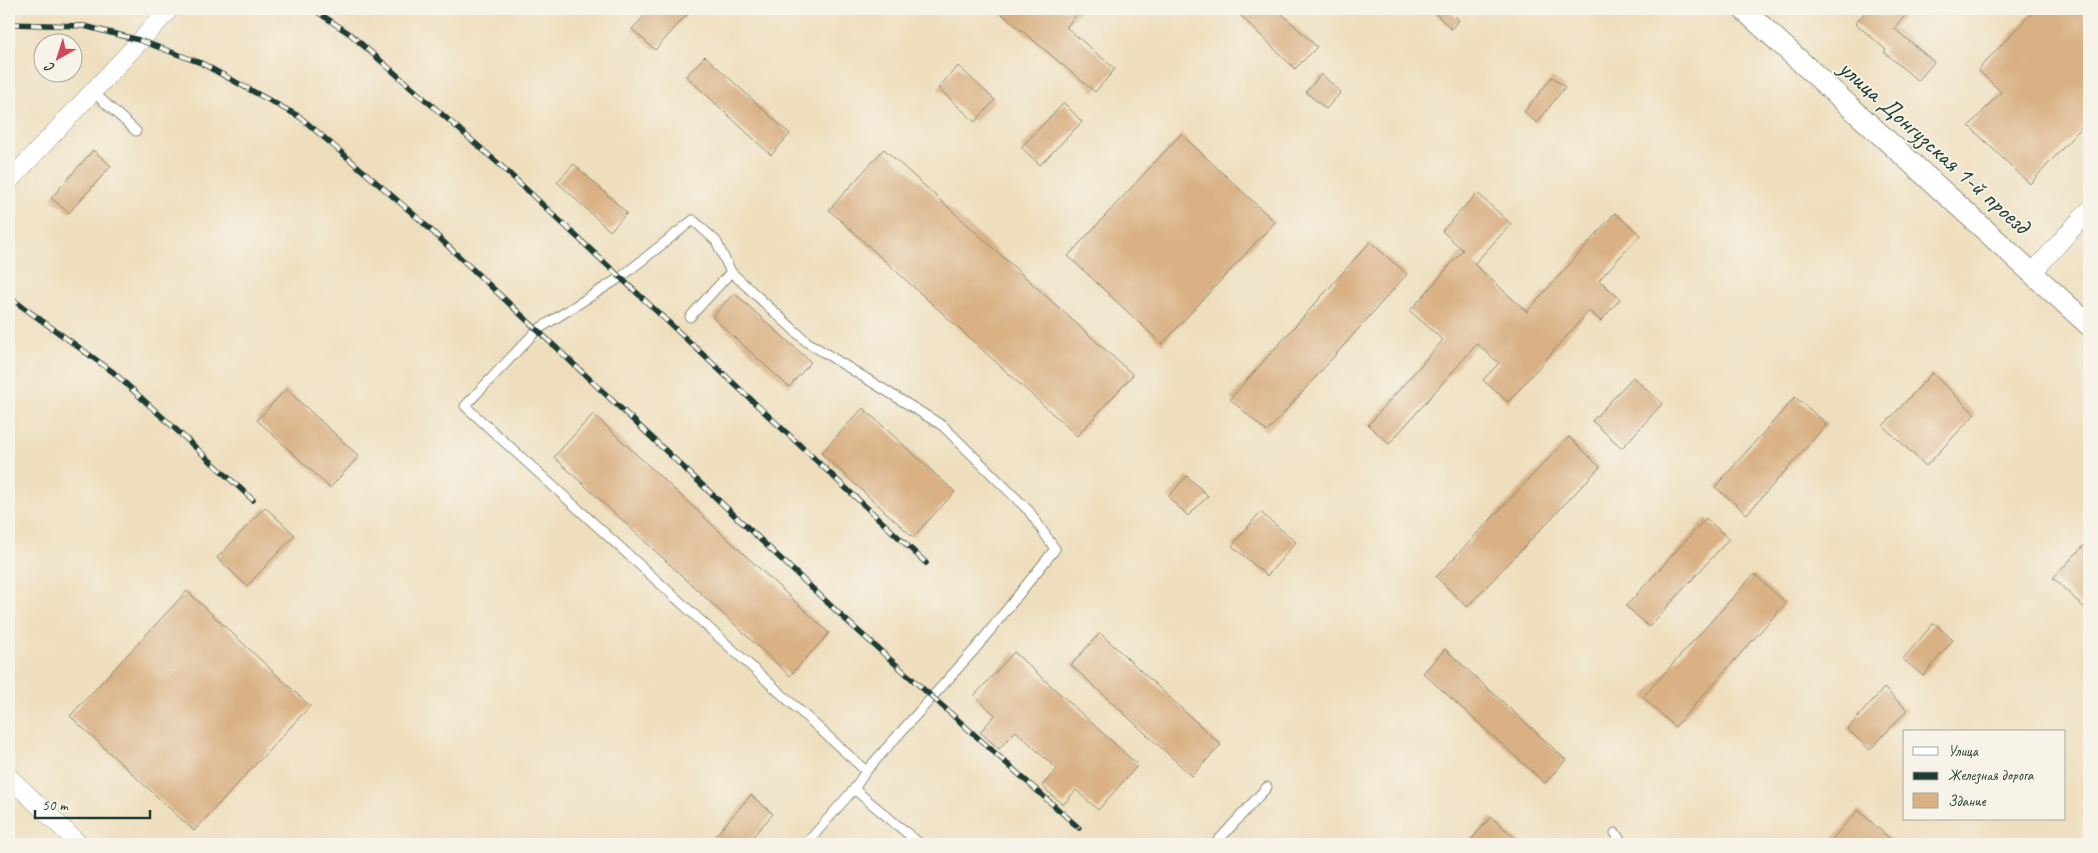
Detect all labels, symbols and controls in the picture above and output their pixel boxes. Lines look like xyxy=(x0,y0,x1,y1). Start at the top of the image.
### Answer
north arrow xyxy=(32,32,82,82)
street label: улица Донгузская 1-й проезд xyxy=(1831,51,2038,243)
text: С xyxy=(40,58,58,76)
legend xyxy=(1903,730,2066,820)
text: Улица xyxy=(1948,742,1979,761)
text: Железная дорога xyxy=(1948,766,2035,785)
scale bar xyxy=(35,788,150,820)
text: Здание xyxy=(1948,792,1987,811)
text: 50 m xyxy=(42,796,69,815)

